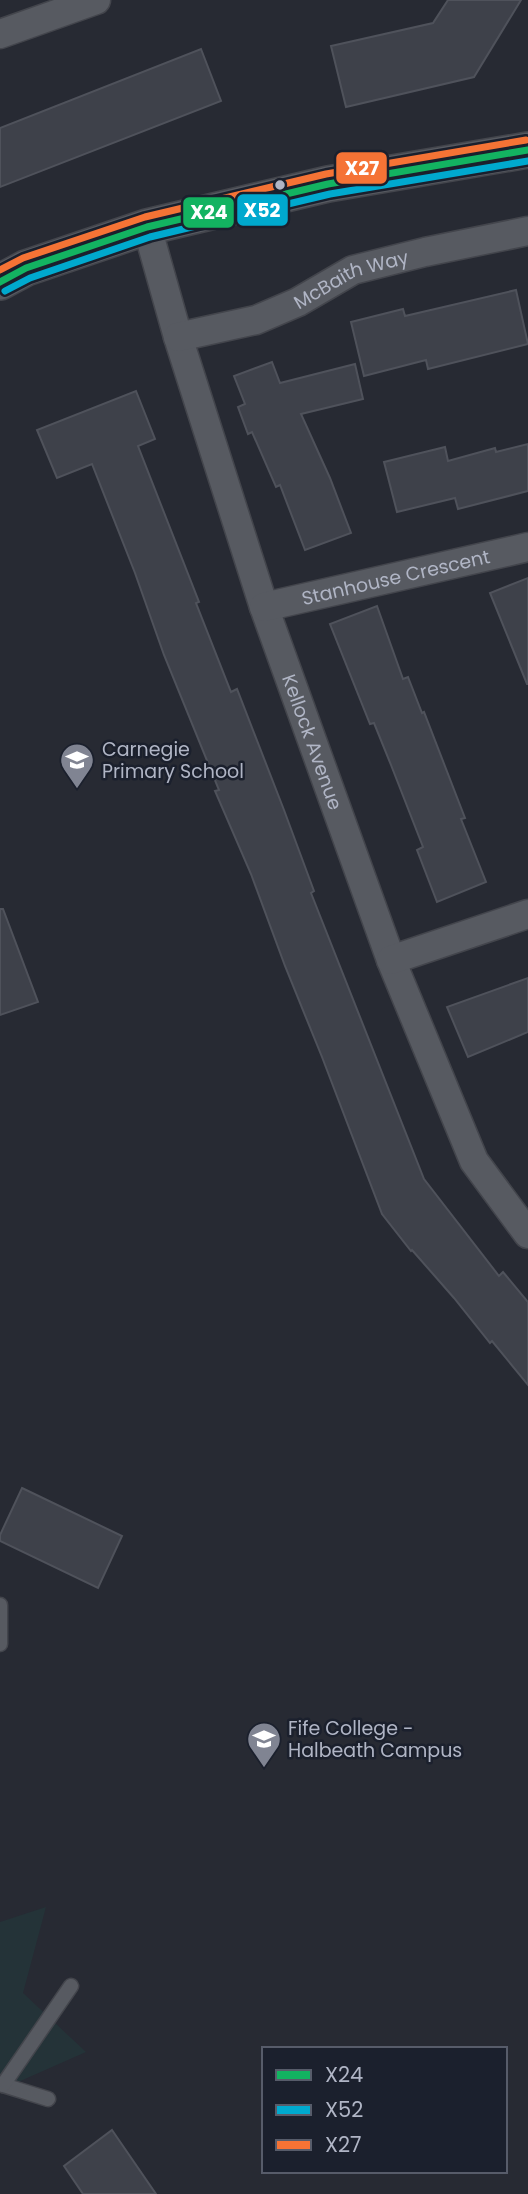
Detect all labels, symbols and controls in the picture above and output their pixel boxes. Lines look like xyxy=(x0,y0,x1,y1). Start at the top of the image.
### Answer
line badge: X27 xyxy=(335,151,388,185)
text: X27 xyxy=(345,155,379,182)
unlabelled marker xyxy=(273,178,287,192)
line badge: X52 xyxy=(236,193,289,227)
line badge: X24 xyxy=(182,196,235,229)
text: X52 xyxy=(244,197,281,224)
text: X24 xyxy=(190,199,228,226)
street label: McBaith Way xyxy=(288,243,411,315)
street label: Stanhouse Crescent xyxy=(299,543,492,612)
street label: Kellock Avenue xyxy=(276,670,349,814)
place label: Carnegie Primary School xyxy=(102,736,244,785)
school or university icon: Carnegie Primary School xyxy=(58,741,96,790)
place label: Fife College - Halbeath Campus xyxy=(288,1715,462,1764)
school or university icon: Fife College - Halbeath Campus xyxy=(245,1720,283,1769)
legend xyxy=(262,2047,507,2173)
text: X24 xyxy=(325,2060,363,2089)
text: X52 xyxy=(325,2095,363,2124)
text: X27 xyxy=(325,2130,362,2159)

